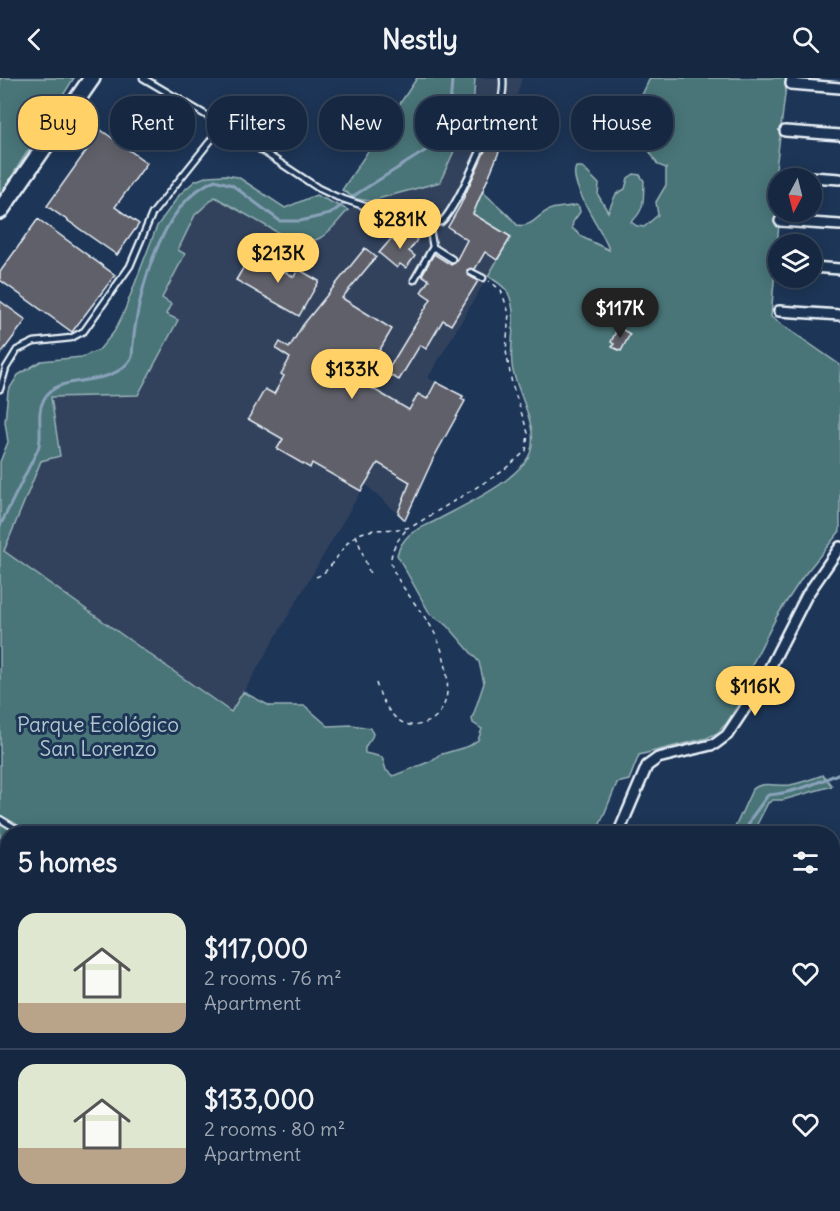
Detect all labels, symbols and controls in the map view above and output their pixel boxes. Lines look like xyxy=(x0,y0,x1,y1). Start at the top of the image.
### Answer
text: Nestly xyxy=(382,22,458,56)
icon: back xyxy=(18,23,51,56)
icon: search xyxy=(789,23,822,56)
chip: Buy xyxy=(18,96,98,150)
chip: Rent xyxy=(110,96,195,150)
chip: Filters xyxy=(207,96,307,150)
chip: New xyxy=(319,96,403,150)
chip: Apartment xyxy=(415,96,559,150)
chip: House xyxy=(571,96,673,150)
north arrow xyxy=(768,168,822,222)
map controls xyxy=(768,168,822,288)
pin: $281K xyxy=(358,199,442,250)
text: $281K xyxy=(373,206,427,231)
pin: $213K xyxy=(236,233,320,284)
button: layers xyxy=(768,234,822,288)
text: $213K xyxy=(251,240,305,265)
pin: $117K xyxy=(578,288,662,339)
text: $117K xyxy=(596,295,644,320)
pin: $133K xyxy=(310,349,394,400)
text: $133K xyxy=(325,356,379,381)
pin: $116K xyxy=(713,666,797,717)
text: $116K xyxy=(730,673,780,698)
park label: Parque Ecológico San Lorenzo xyxy=(17,711,179,762)
text: 5 homes xyxy=(18,846,117,879)
icon: filters xyxy=(789,846,822,879)
text: $117,000 xyxy=(204,932,308,965)
icon: home xyxy=(66,937,138,1009)
icon: heart xyxy=(789,957,822,990)
text: 2 rooms · 76 m² xyxy=(204,965,342,990)
text: Apartment xyxy=(204,990,301,1015)
text: $133,000 xyxy=(204,1083,315,1116)
icon: home xyxy=(66,1088,138,1160)
icon: heart xyxy=(789,1108,822,1141)
text: 2 rooms · 80 m² xyxy=(204,1116,345,1141)
text: Apartment xyxy=(204,1141,301,1166)

